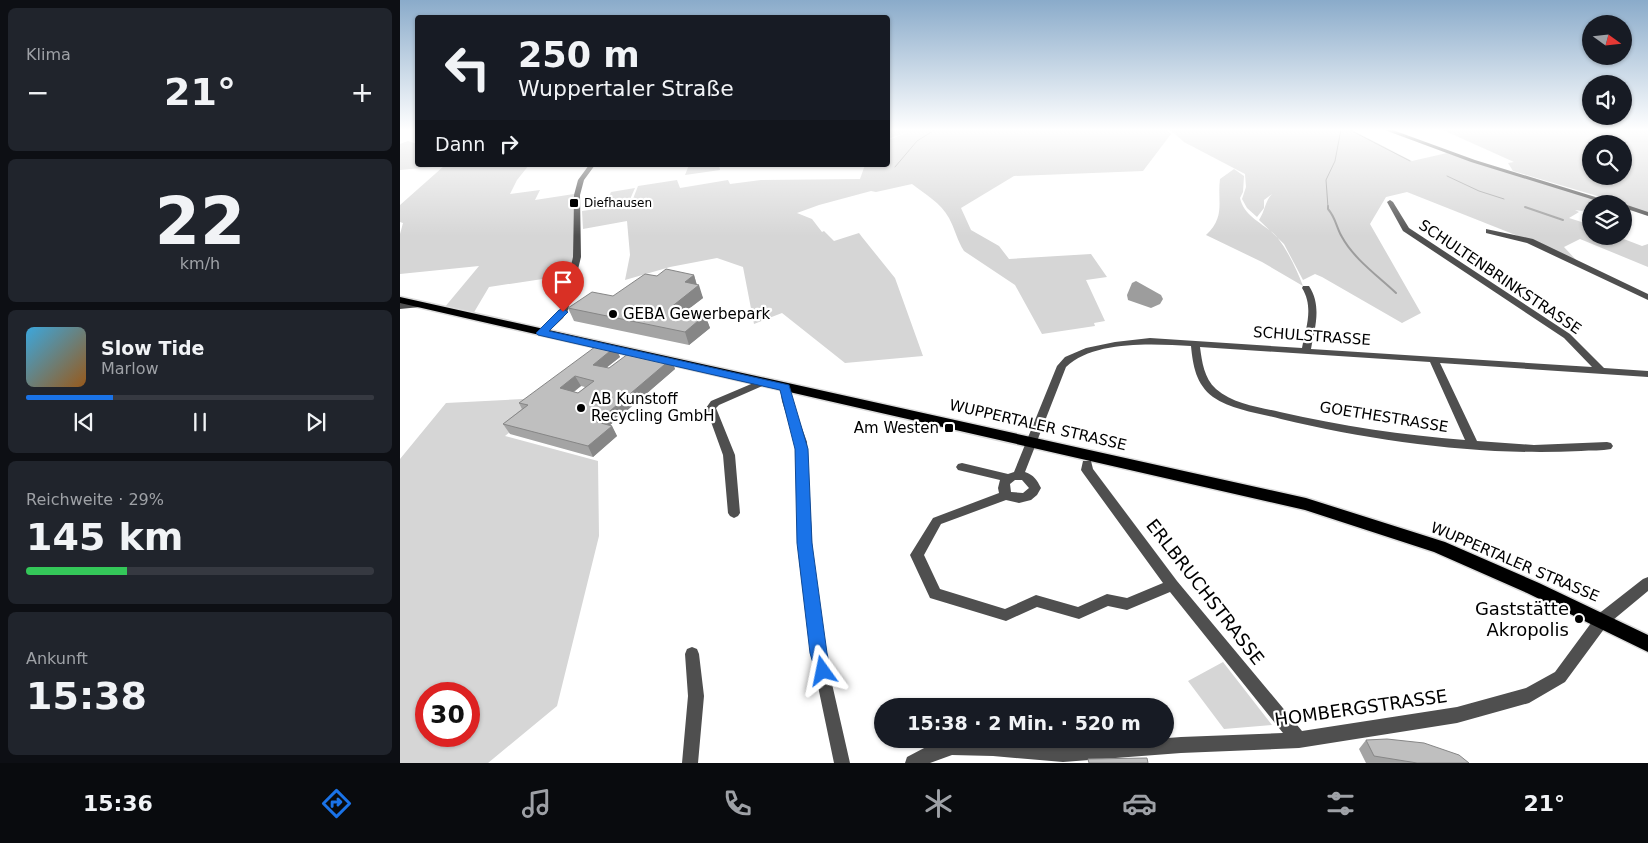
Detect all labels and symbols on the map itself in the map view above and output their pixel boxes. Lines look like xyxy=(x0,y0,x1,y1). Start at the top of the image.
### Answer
north arrow xyxy=(1582,15,1632,65)
place label: Diefhausen xyxy=(584,196,652,210)
marker: Diefhausen xyxy=(568,197,580,209)
street label: SCHULTENBRINKSTRASSE xyxy=(1415,216,1585,338)
pin xyxy=(542,261,584,312)
place label: GEBA Gewerbepark xyxy=(623,305,771,323)
marker: GEBA Gewerbepark xyxy=(607,308,619,320)
street label: SCHULSTRASSE xyxy=(1253,323,1371,349)
place label: AB Kunstoff Recycling GmbH xyxy=(591,390,715,425)
street label: WUPPERTALER STRASSE xyxy=(948,396,1128,454)
street label: GOETHESTRASSE xyxy=(1318,398,1450,436)
marker: AB Kunstoff Recycling GmbH xyxy=(575,402,587,414)
place label: Am Westen xyxy=(854,419,939,437)
marker: Am Westen xyxy=(943,422,955,434)
street label: ERLBRUCHSTRASSE xyxy=(1142,515,1269,669)
street label: WUPPERTALER STRASSE xyxy=(1428,518,1602,606)
place label: Gaststätte Akropolis xyxy=(1475,598,1569,640)
marker: Gaststätte Akropolis xyxy=(1573,613,1585,625)
position arrow xyxy=(796,644,848,696)
speed limit sign: 30 xyxy=(415,682,480,747)
street label: HOMBERGSTRASSE xyxy=(1273,685,1449,730)

